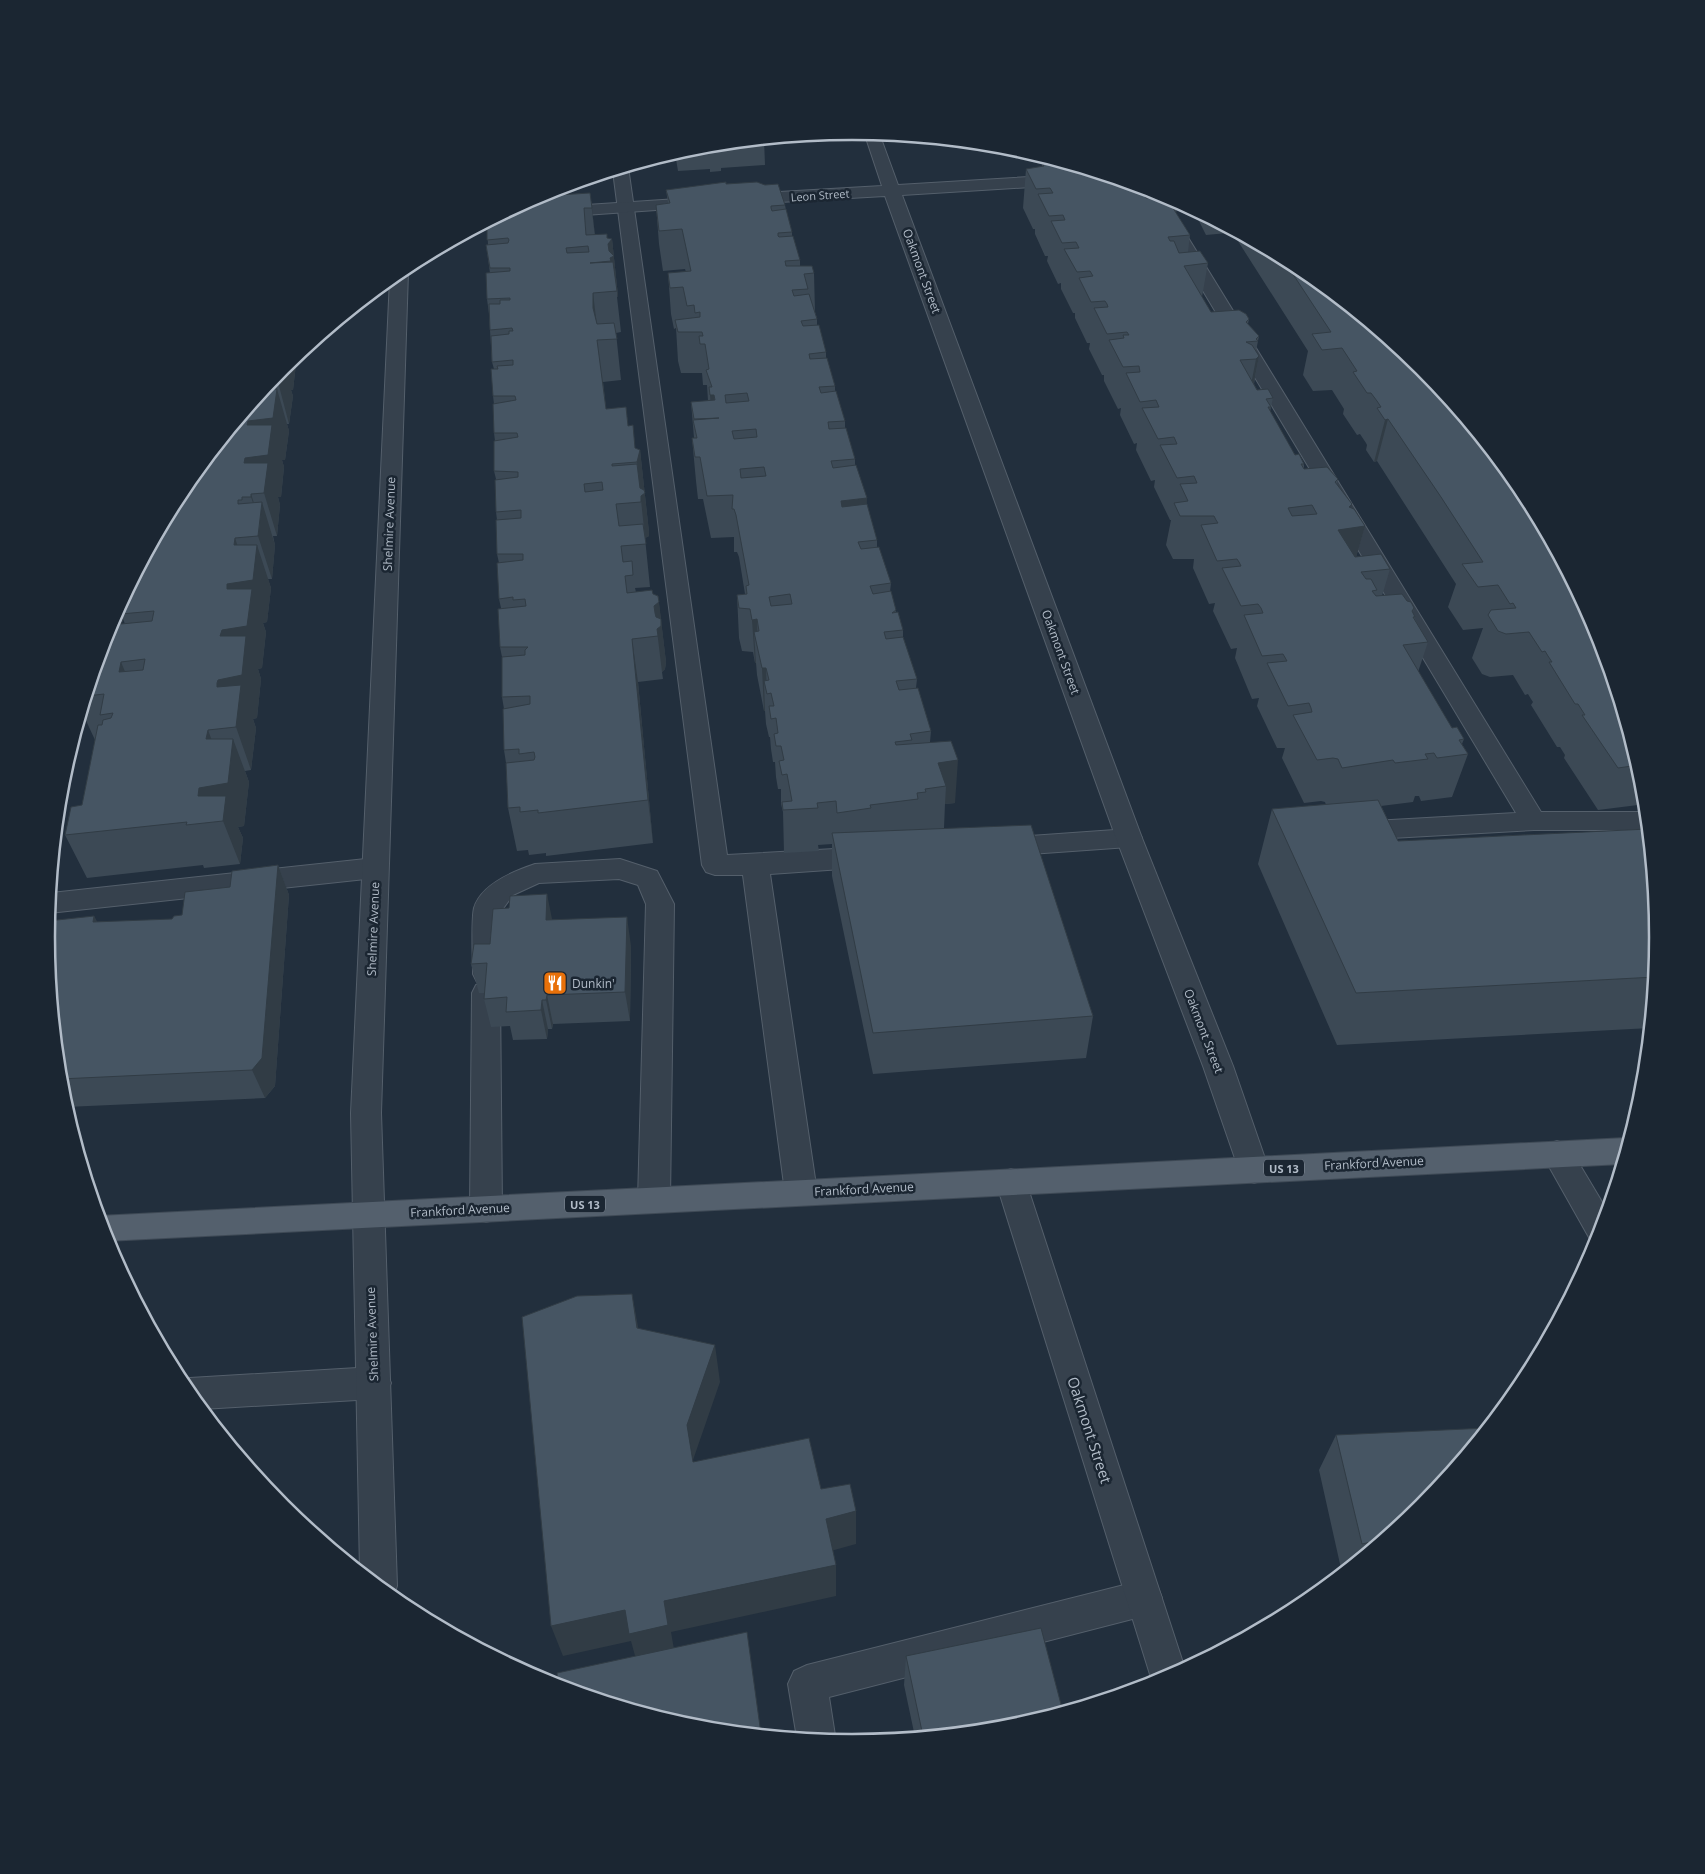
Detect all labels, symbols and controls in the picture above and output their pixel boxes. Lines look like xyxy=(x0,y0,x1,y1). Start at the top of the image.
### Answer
street label: Leon Street xyxy=(790,185,850,205)
street label: Oakmont Street xyxy=(899,226,945,316)
street label: Shelmire Avenue xyxy=(379,476,399,571)
street label: Oakmont Street xyxy=(1038,607,1084,697)
street label: Shelmire Avenue xyxy=(363,881,383,976)
restaurant icon: Dunkin' xyxy=(542,970,568,996)
place label: Dunkin' xyxy=(572,975,615,992)
street label: Oakmont Street xyxy=(1180,986,1228,1076)
street label: Frankford Avenue xyxy=(1324,1152,1425,1174)
road number: US 13 xyxy=(1264,1160,1304,1176)
street label: Frankford Avenue xyxy=(814,1178,915,1200)
road number: US 13 xyxy=(565,1196,605,1212)
street label: Frankford Avenue xyxy=(410,1199,511,1221)
street label: Shelmire Avenue xyxy=(362,1286,382,1381)
street label: Oakmont Street xyxy=(1063,1374,1117,1486)

